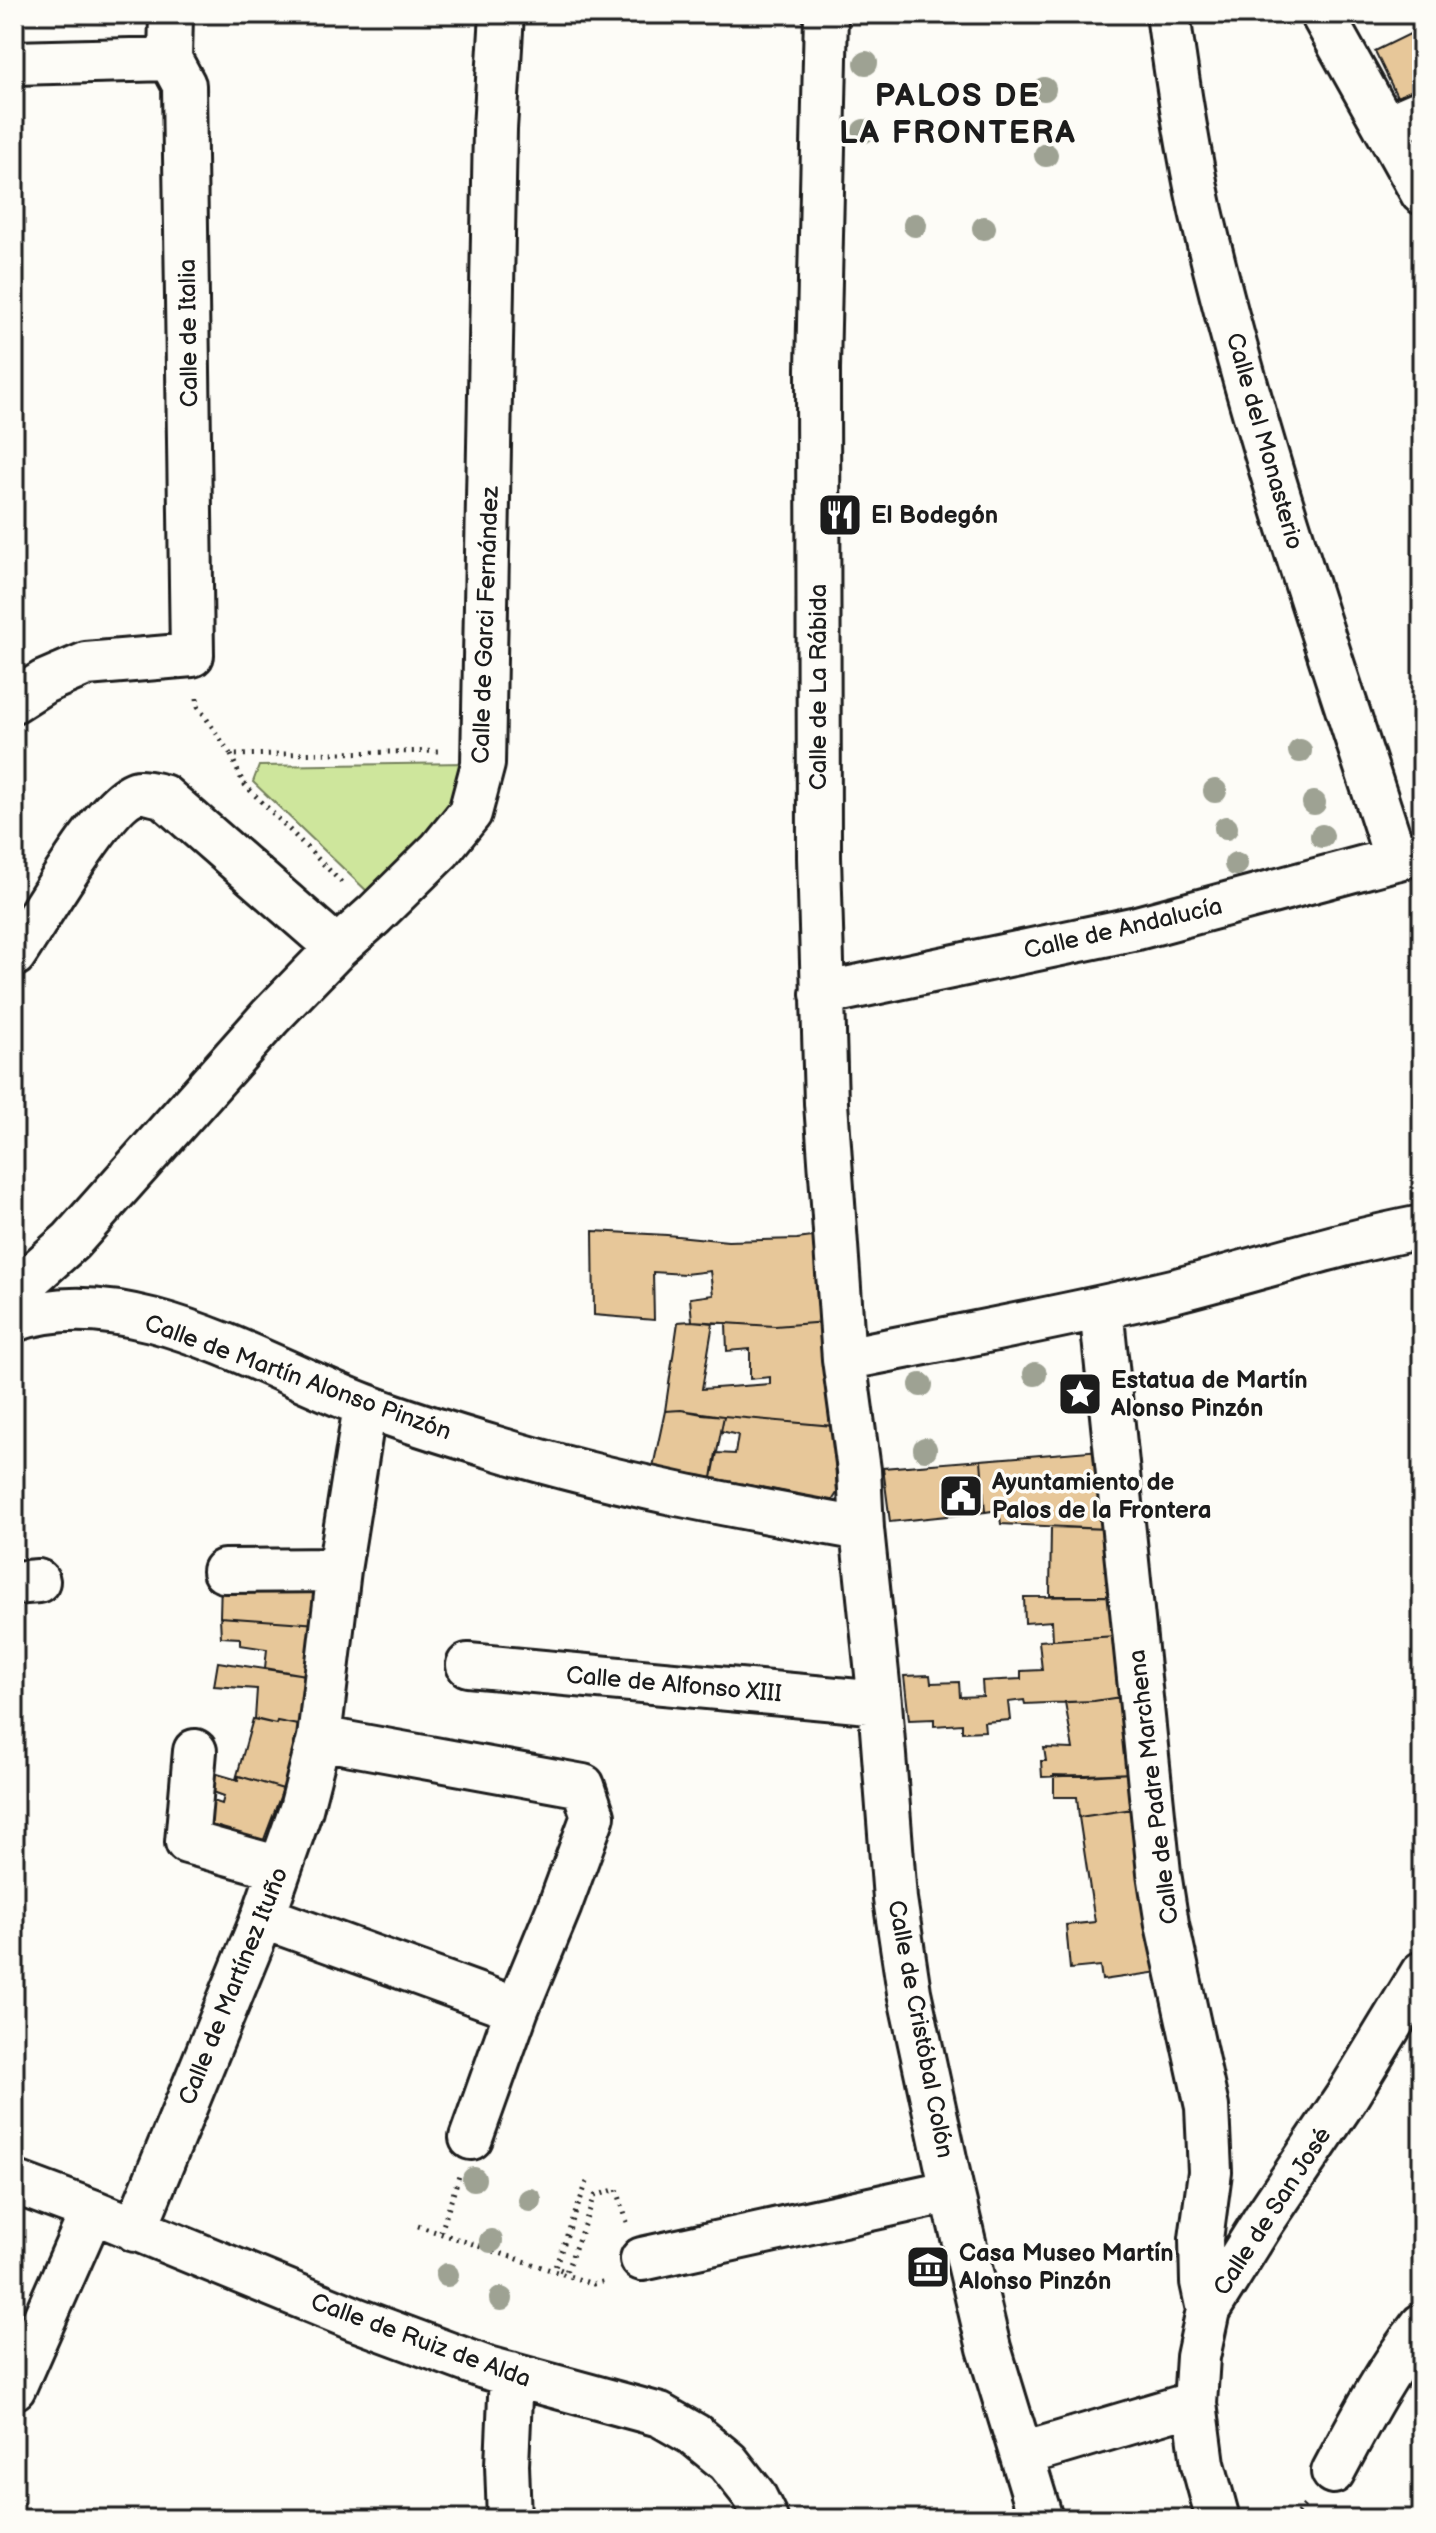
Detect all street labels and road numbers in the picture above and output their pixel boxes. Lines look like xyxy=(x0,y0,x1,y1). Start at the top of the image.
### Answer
street label: Calle de Italia xyxy=(173,258,204,408)
street label: Calle del Monasterio xyxy=(1220,330,1309,553)
street label: Calle de Garci Fernández xyxy=(466,485,505,764)
street label: Calle de La Rábida xyxy=(804,584,833,790)
street label: Calle de Andalucía xyxy=(1021,892,1225,965)
street label: Calle de Martín Alonso Pinzón xyxy=(140,1308,455,1447)
street label: Calle de Padre Marchena xyxy=(1122,1648,1185,1926)
street label: Calle de Alfonso XIII xyxy=(565,1661,783,1708)
street label: Calle de Martínez Ituño xyxy=(173,1863,294,2109)
street label: Calle de Cristóbal Colón xyxy=(881,1898,960,2160)
street label: Calle de San José xyxy=(1207,2122,1338,2301)
street label: Calle de Ruiz de Alda xyxy=(307,2287,535,2394)

